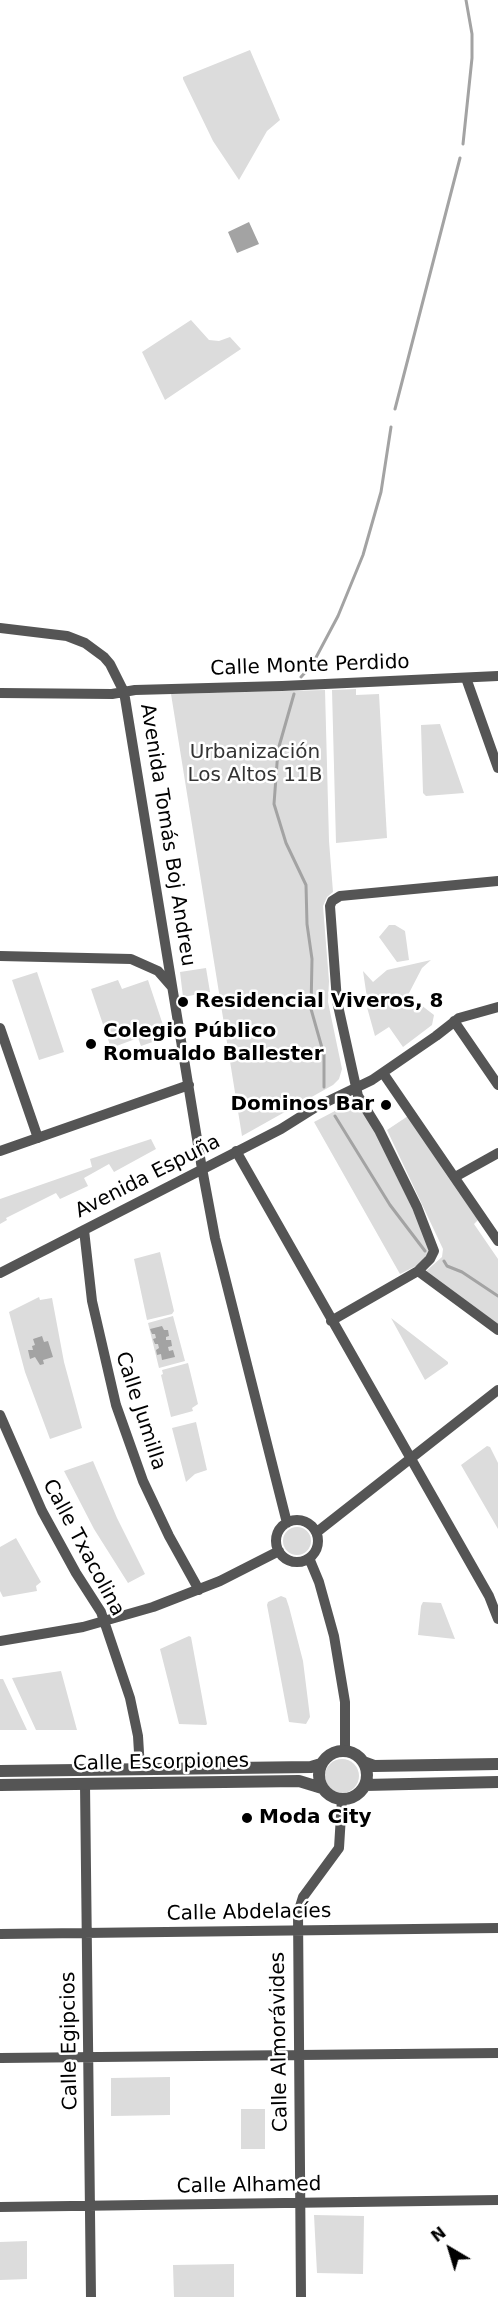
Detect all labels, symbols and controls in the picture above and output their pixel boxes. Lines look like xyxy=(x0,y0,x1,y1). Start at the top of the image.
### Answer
street label: Calle Monte Perdido xyxy=(210,651,410,681)
street label: Avenida Tomás Boj Andreu xyxy=(134,702,200,968)
park label: Urbanización Los Altos 11B xyxy=(187,741,323,788)
place label: Residencial Viveros, 8 xyxy=(195,990,443,1014)
marker: Residencial Viveros, 8 xyxy=(176,995,190,1009)
place label: Colegio Público Romualdo Ballester xyxy=(103,1020,323,1067)
marker: Colegio Público Romualdo Ballester xyxy=(84,1037,98,1051)
place label: Dominos Bar xyxy=(231,1093,374,1117)
marker: Dominos Bar xyxy=(379,1098,393,1112)
street label: Avenida Espuña xyxy=(71,1130,225,1224)
street label: Calle Jumilla xyxy=(110,1349,170,1473)
street label: Calle Txacolina xyxy=(37,1475,129,1621)
street label: Calle Escorpiones xyxy=(73,1749,249,1777)
place label: Moda City xyxy=(259,1806,372,1830)
marker: Moda City xyxy=(240,1811,254,1825)
street label: Calle Abdelacíes xyxy=(167,1900,331,1926)
street label: Calle Almorávides xyxy=(266,1952,294,2132)
street label: Calle Egipcios xyxy=(57,1971,83,2111)
street label: Calle Alhamed xyxy=(176,2173,322,2199)
north arrow xyxy=(420,2219,480,2279)
text: N xyxy=(427,2223,450,2246)

